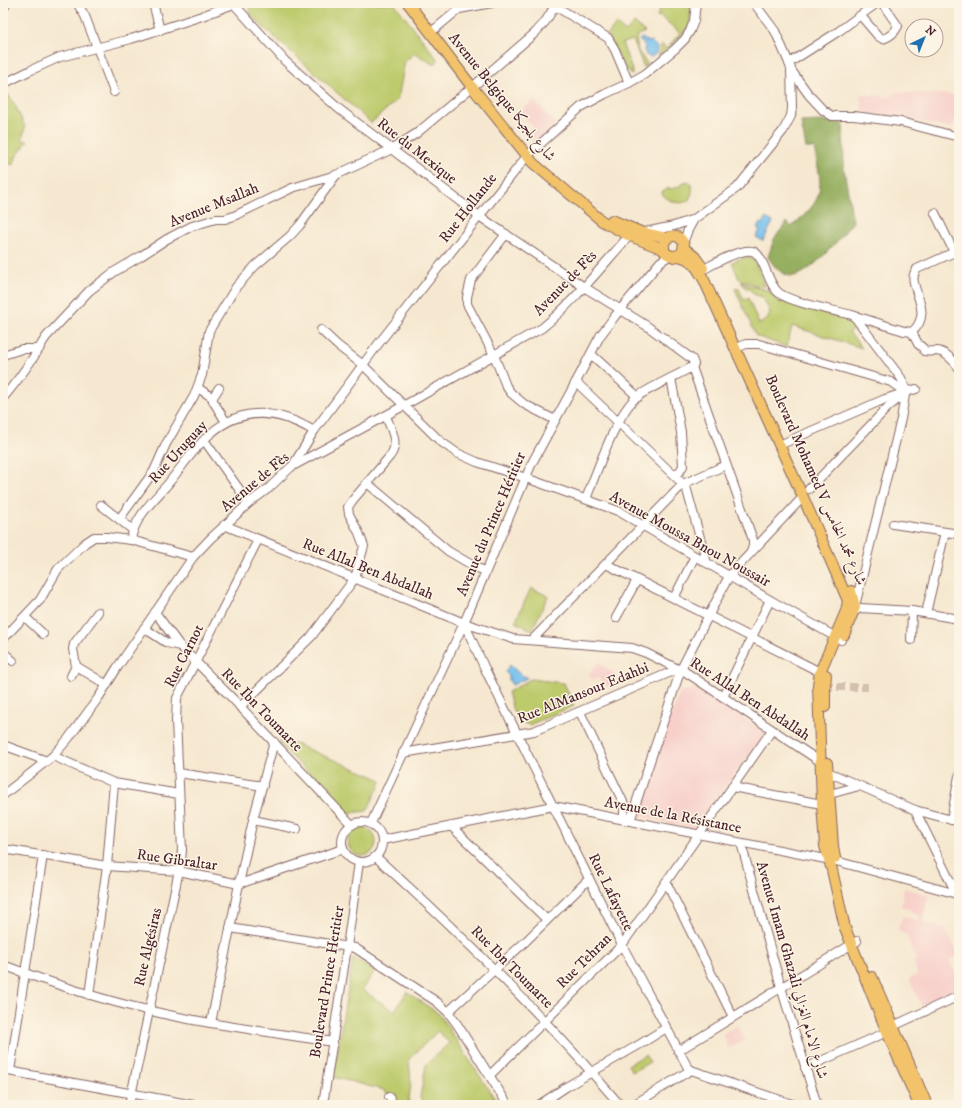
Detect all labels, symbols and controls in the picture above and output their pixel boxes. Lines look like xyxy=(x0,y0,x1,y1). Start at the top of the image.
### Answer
north arrow xyxy=(904,18,944,58)
text: N xyxy=(922,23,938,40)
street label: Avenue Belgique شارع بلجيكا xyxy=(442,29,560,167)
street label: Rue du Mexique xyxy=(373,114,461,188)
street label: Rue Hollande xyxy=(435,169,501,247)
street label: Avenue Msallah xyxy=(166,178,262,232)
street label: Avenue de Fès xyxy=(529,246,601,320)
street label: Boulevard Mohamed V شارع محمد الخامس xyxy=(758,372,871,589)
street label: Rue Uruguay xyxy=(145,416,212,488)
street label: Avenue de Fès xyxy=(217,448,293,516)
street label: Avenue du Prince Héritier xyxy=(452,449,530,599)
street label: Avenue Moussa Bnou Noussair xyxy=(606,487,774,591)
street label: Rue Allal Ben Abdallah xyxy=(300,534,436,604)
street label: Rue Carnot xyxy=(160,621,208,691)
street label: Rue Allal Ben Abdallah xyxy=(686,653,814,745)
street label: Rue AlMansour Edahbi xyxy=(514,658,652,728)
street label: Rue Ibn Toumarte xyxy=(217,664,307,756)
street label: Avenue de la Résistance xyxy=(603,792,743,838)
street label: Rue Gibraltar xyxy=(136,845,219,875)
street label: Rue Lafayette xyxy=(584,850,638,934)
street label: Avenue Imam Ghazali شارع الامام الغزالي xyxy=(749,859,832,1082)
street label: Boulevard Prince Heritier xyxy=(306,904,349,1060)
street label: Rue Algésiras xyxy=(130,906,166,988)
street label: Rue Ibn Toumarte xyxy=(467,922,557,1012)
street label: Rue Tehran xyxy=(552,929,616,993)

